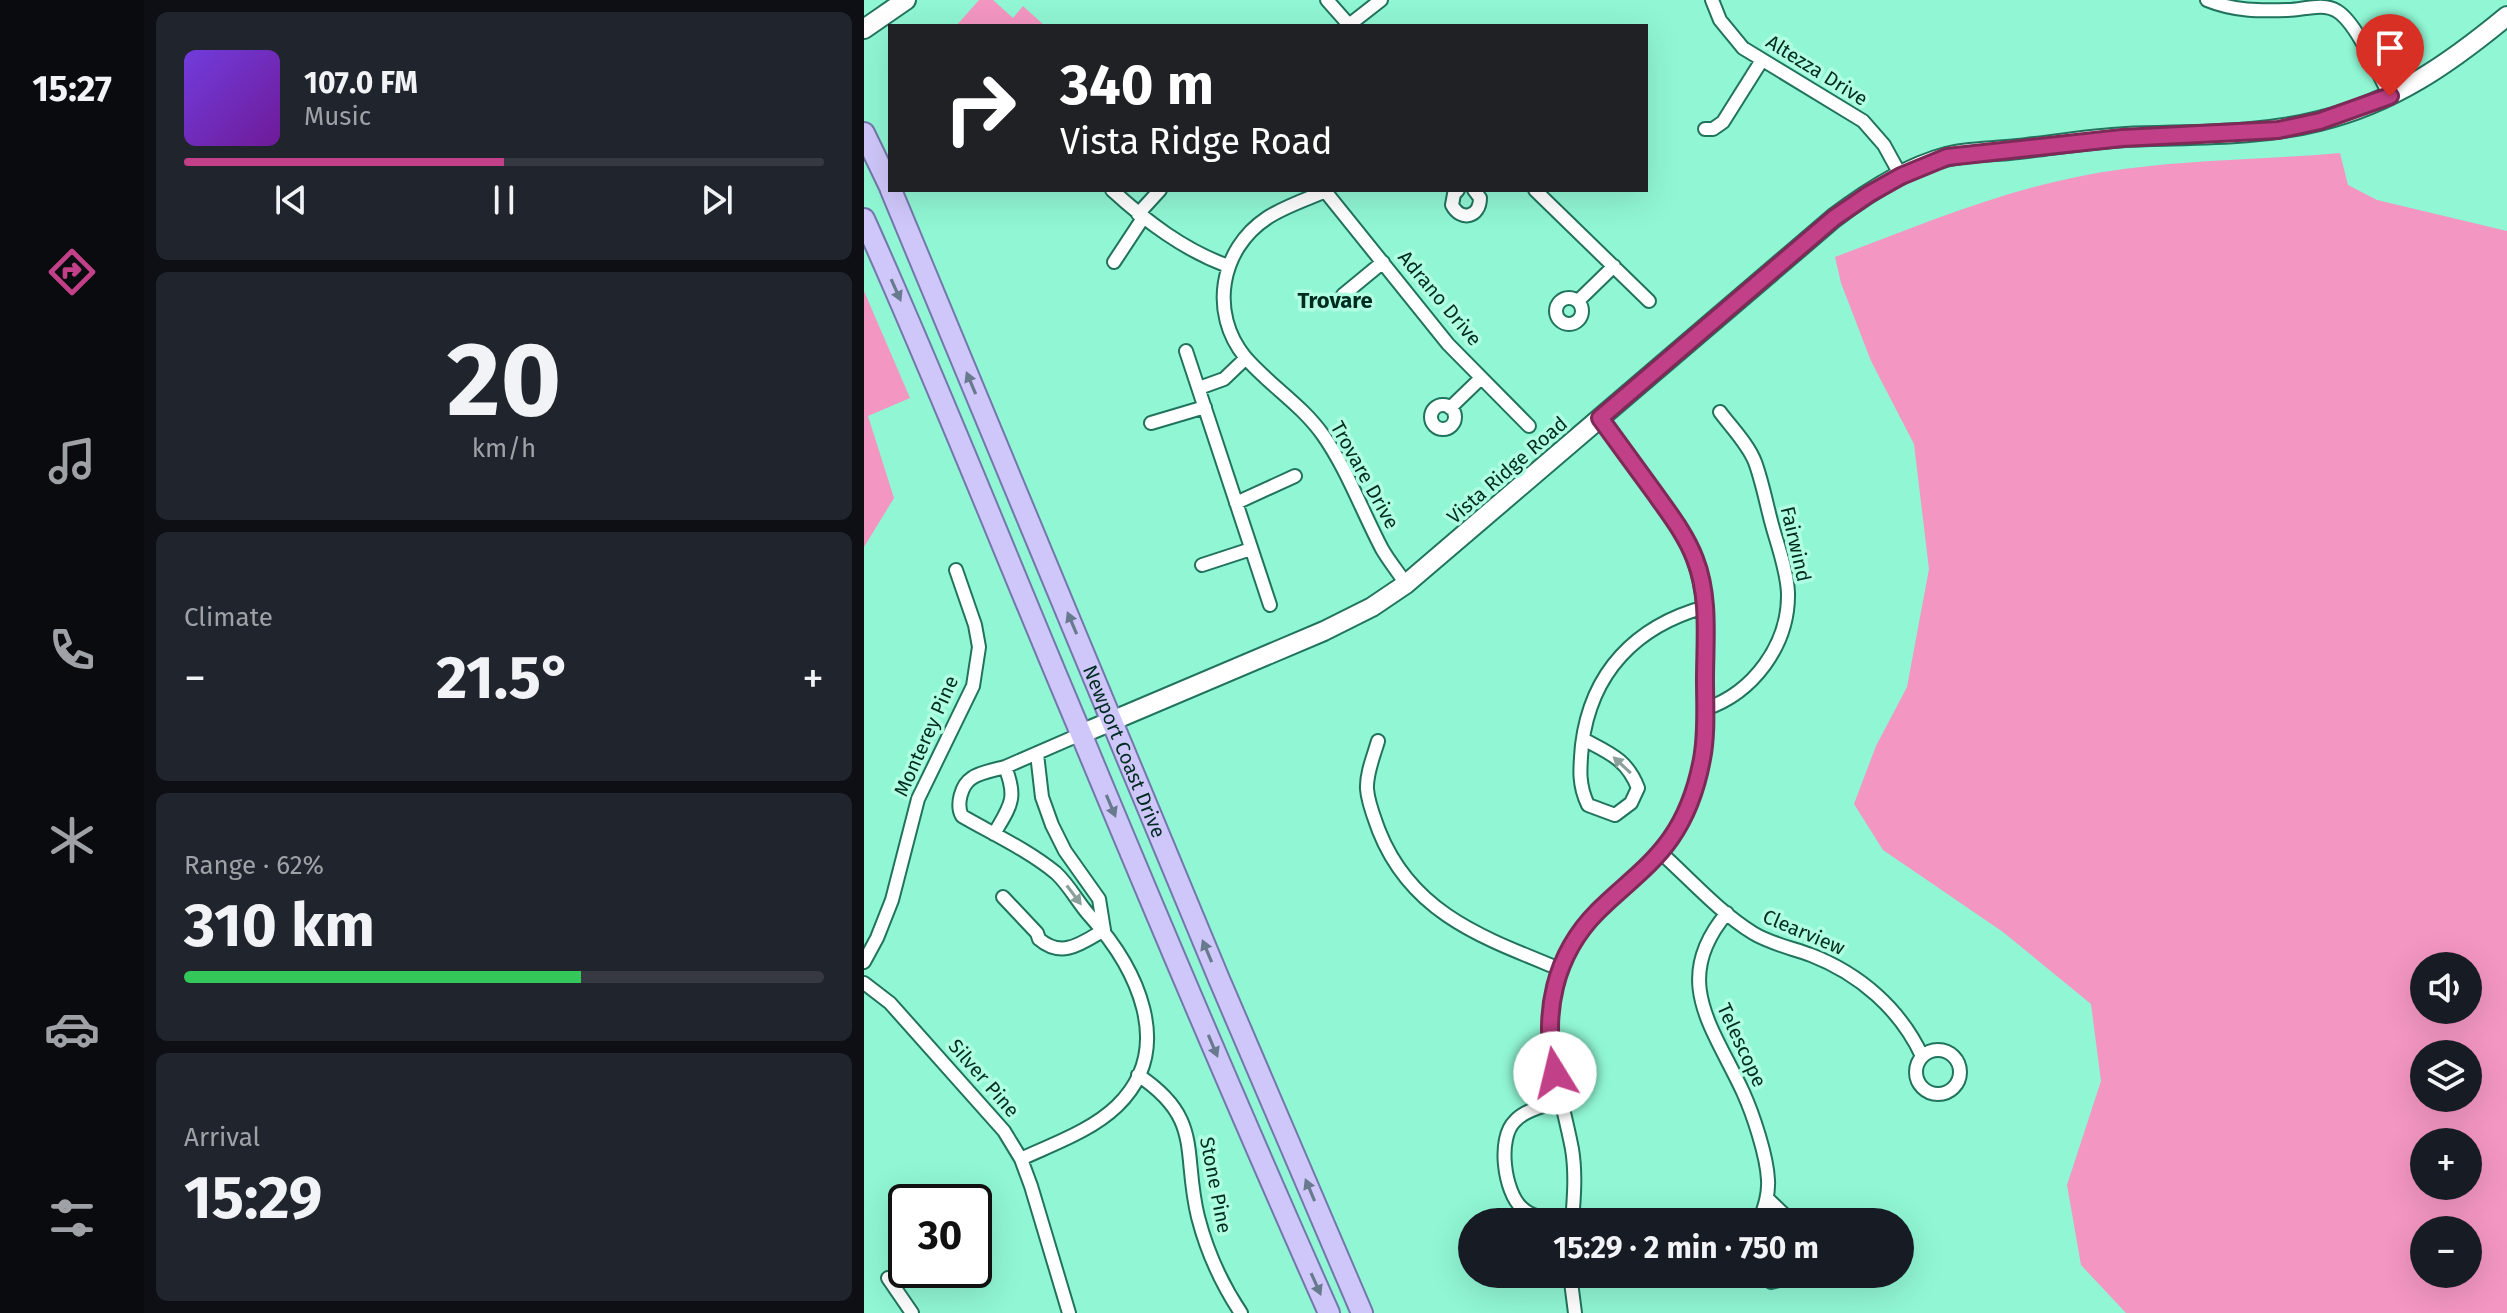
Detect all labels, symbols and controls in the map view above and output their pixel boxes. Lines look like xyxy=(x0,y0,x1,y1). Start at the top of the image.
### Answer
pin xyxy=(2356,14.0,2424,96)
icon: arrive xyxy=(2368,26,2412,70)
street label: Altezza Drive xyxy=(1762,29,1872,111)
text: 340 m xyxy=(1060,52,1214,119)
icon: right xyxy=(928,56,1032,160)
text: 107.0 FM xyxy=(304,65,418,101)
text: 15:27 xyxy=(32,67,112,111)
text: Music xyxy=(304,101,371,132)
text: Vista Ridge Road xyxy=(1060,120,1333,164)
icon: previous xyxy=(269,178,313,222)
icon: pause xyxy=(482,178,526,222)
icon: next xyxy=(695,178,739,222)
icon: directions xyxy=(44,244,100,300)
street label: Adrano Drive xyxy=(1393,246,1487,350)
one-way arrow xyxy=(889,278,902,302)
district label: Trovare xyxy=(1297,287,1373,314)
text: 20 xyxy=(447,318,561,443)
one-way arrow xyxy=(965,371,978,395)
street label: Vista Ridge Road xyxy=(1442,411,1572,529)
street label: Trovare Drive xyxy=(1326,417,1404,533)
icon: music xyxy=(44,433,100,489)
text: km/h xyxy=(472,433,536,464)
street label: Fairwind xyxy=(1776,504,1816,584)
text: Climate xyxy=(184,602,273,633)
one-way arrow xyxy=(1065,611,1078,635)
icon: phone xyxy=(44,622,100,678)
text: 21.5° xyxy=(436,642,572,714)
text: − xyxy=(184,652,206,705)
text: + xyxy=(802,652,824,705)
street label: Newport Coast Drive xyxy=(1078,662,1171,841)
street label: Monterey Pine xyxy=(889,672,963,800)
one-way arrow xyxy=(1613,756,1632,774)
one-way arrow xyxy=(1105,794,1118,818)
icon: climate xyxy=(44,812,100,868)
text: Range · 62% xyxy=(184,850,324,881)
one-way arrow xyxy=(1066,885,1082,905)
text: 310 km xyxy=(184,890,375,962)
street label: Clearview xyxy=(1759,904,1849,960)
one-way arrow xyxy=(1201,939,1214,963)
map controls xyxy=(2410,952,2482,1288)
button: sound xyxy=(2410,952,2482,1024)
street label: Telescope xyxy=(1712,999,1772,1091)
icon: car xyxy=(44,1001,100,1057)
position arrow xyxy=(1513,1031,1597,1115)
street label: Silver Pine xyxy=(944,1034,1024,1122)
one-way arrow xyxy=(1206,1034,1219,1058)
button: layers xyxy=(2410,1040,2482,1112)
text: Arrival xyxy=(184,1122,260,1153)
button: + xyxy=(2410,1128,2482,1200)
street label: Stone Pine xyxy=(1195,1135,1237,1235)
text: 15:29 xyxy=(184,1162,322,1234)
one-way arrow xyxy=(1303,1177,1316,1201)
speed limit sign: 30 xyxy=(888,1184,992,1288)
icon: filters xyxy=(44,1190,100,1246)
button: − xyxy=(2410,1216,2482,1288)
text: 15:29 · 2 min · 750 m xyxy=(1553,1230,1819,1266)
one-way arrow xyxy=(1309,1272,1323,1296)

